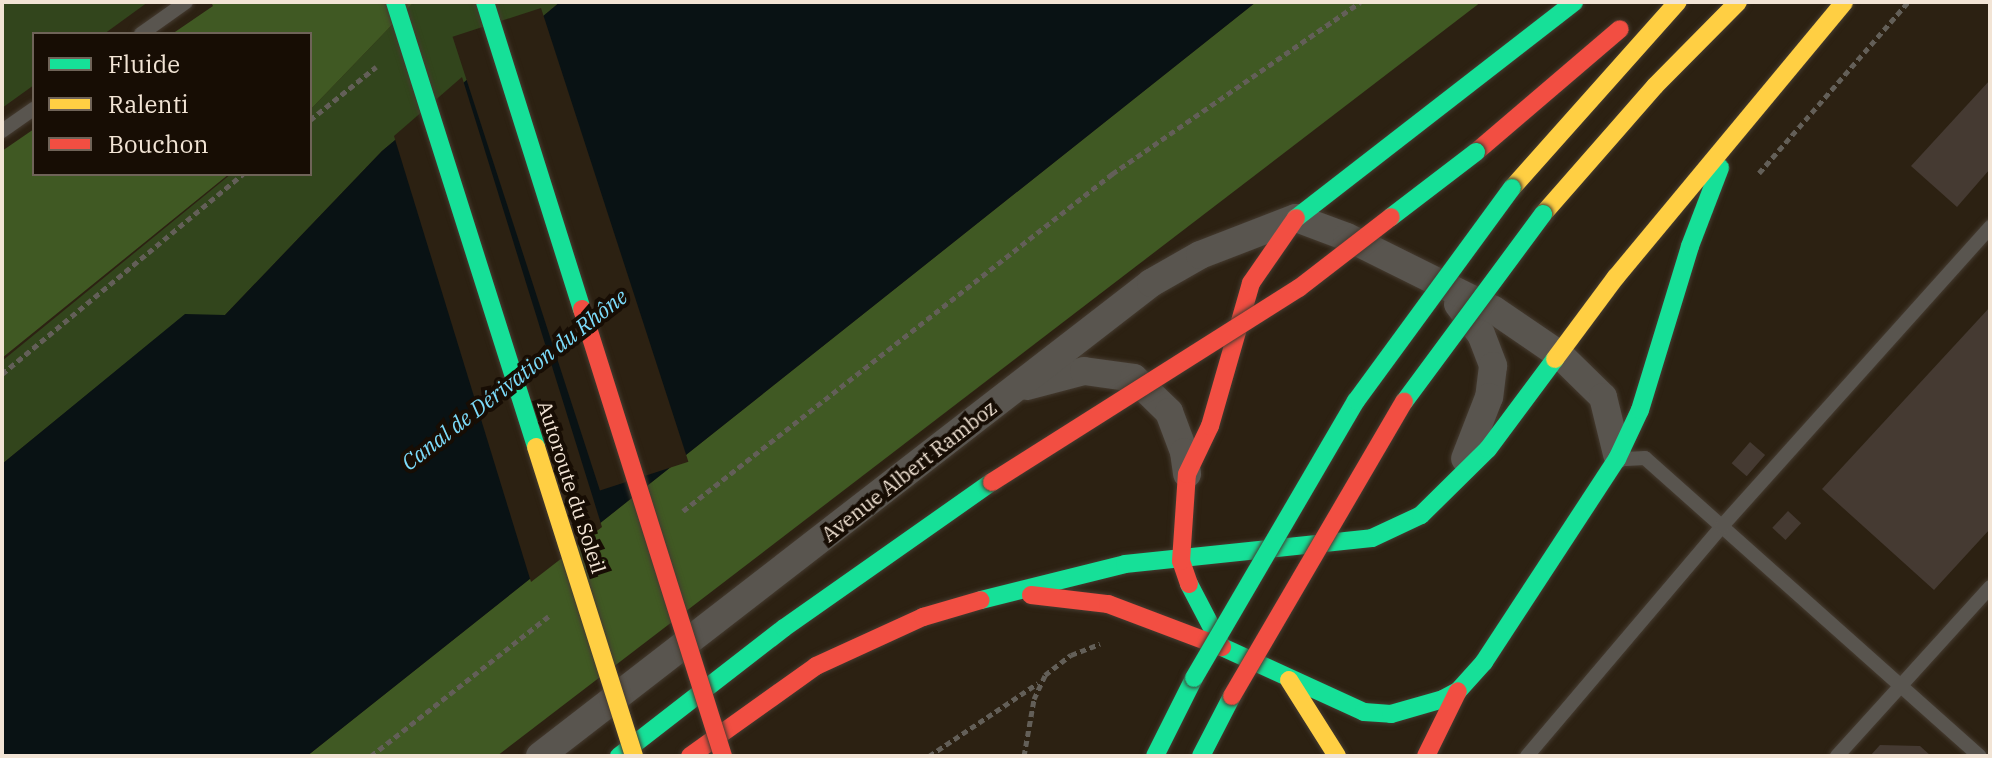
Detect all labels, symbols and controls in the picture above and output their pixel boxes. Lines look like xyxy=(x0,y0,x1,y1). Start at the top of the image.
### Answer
legend xyxy=(32,32,312,176)
text: Fluide xyxy=(108,48,180,80)
text: Ralenti xyxy=(108,88,189,120)
text: Bouchon xyxy=(108,128,209,160)
water label: Canal de Dérivation du Rhône xyxy=(396,283,632,475)
street label: Avenue Albert Ramboz xyxy=(817,395,1001,547)
street label: Autoroute du Soleil xyxy=(533,398,611,576)

